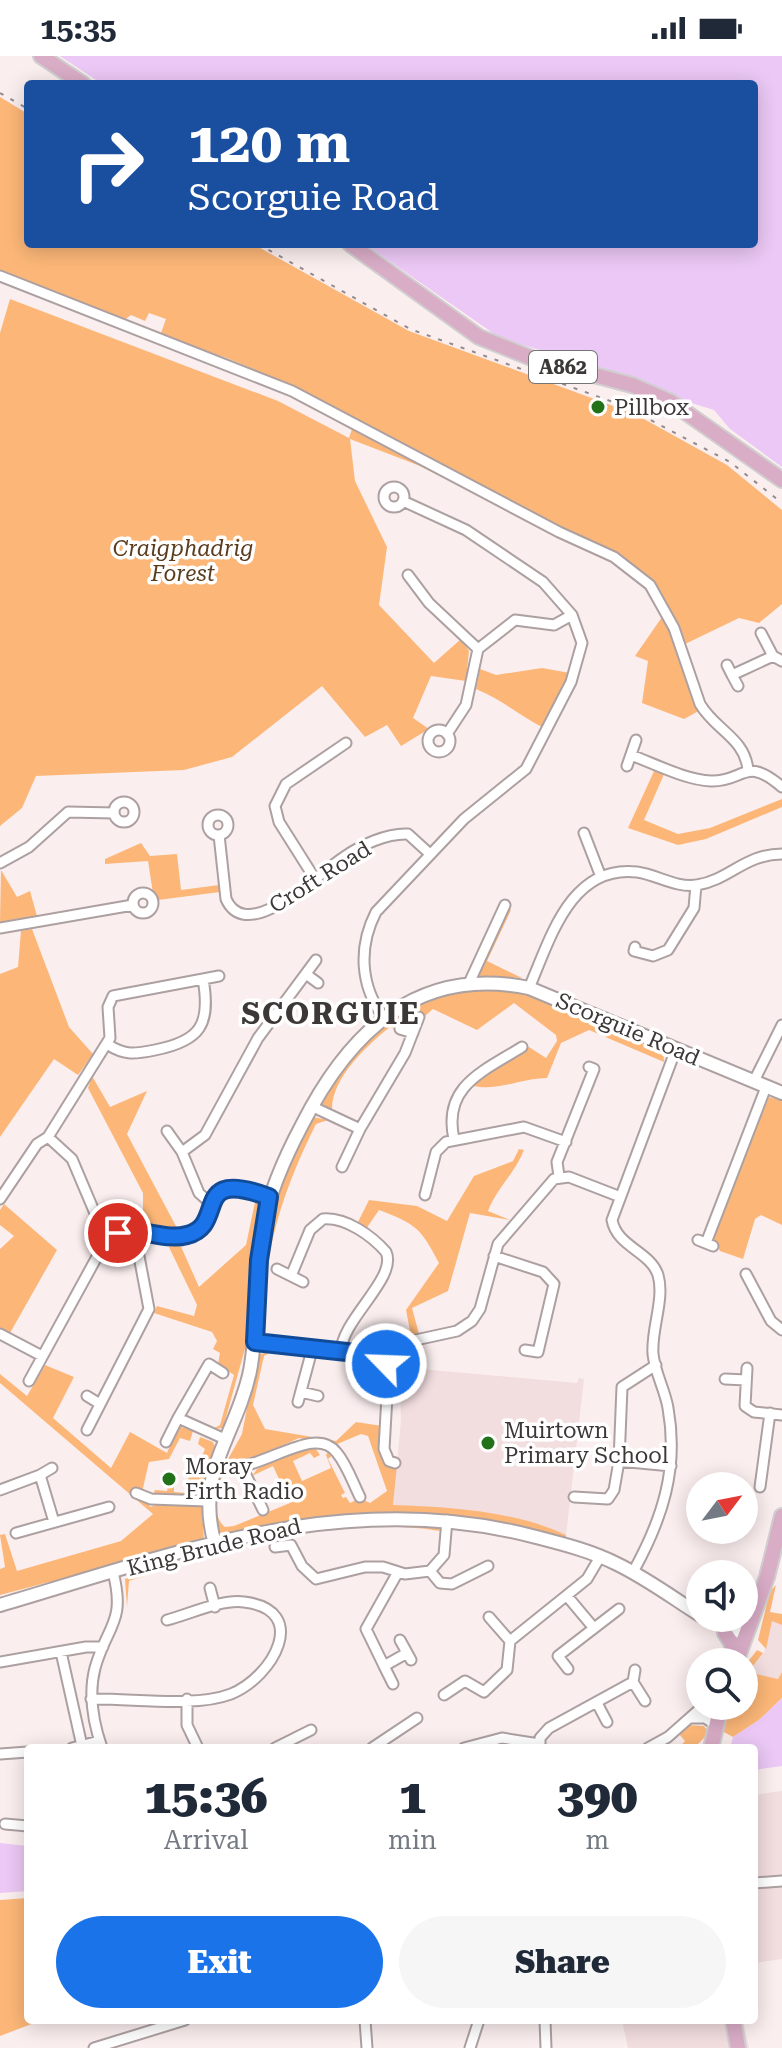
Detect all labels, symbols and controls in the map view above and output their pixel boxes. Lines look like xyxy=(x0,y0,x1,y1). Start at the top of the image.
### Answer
text: 15:35 xyxy=(40,11,117,46)
text: 120 m xyxy=(188,110,350,176)
icon: right xyxy=(56,112,160,216)
text: Scorguie Road xyxy=(188,177,439,219)
road number: A862 xyxy=(529,351,597,383)
place label: Pillbox xyxy=(614,395,689,420)
marker: Pillbox xyxy=(589,398,607,416)
park label: Craigphadrig Forest xyxy=(113,536,253,586)
street label: Croft Road xyxy=(265,836,375,918)
street label: Scorguie Road xyxy=(552,988,704,1070)
district label: SCORGUIE xyxy=(241,996,421,1031)
pin xyxy=(84,1199,152,1267)
icon: arrive xyxy=(96,1211,140,1255)
position arrow xyxy=(344,1322,428,1406)
place label: Muirtown Primary School xyxy=(504,1418,669,1468)
marker: Muirtown Primary School xyxy=(479,1434,497,1452)
place label: Moray Firth Radio xyxy=(185,1454,304,1504)
marker: Moray Firth Radio xyxy=(160,1470,178,1488)
north arrow xyxy=(686,1472,758,1544)
map controls xyxy=(686,1472,758,1720)
street label: King Brude Road xyxy=(124,1513,304,1581)
button: sound xyxy=(686,1560,758,1632)
button: search xyxy=(686,1648,758,1720)
text: 15:36 xyxy=(144,1769,268,1825)
text: 1 xyxy=(399,1769,426,1825)
text: 390 xyxy=(557,1769,638,1825)
text: Arrival xyxy=(164,1825,248,1855)
text: min xyxy=(388,1825,437,1855)
text: m xyxy=(586,1825,609,1855)
button: Exit xyxy=(56,1916,383,2008)
button: Share xyxy=(399,1916,726,2008)

